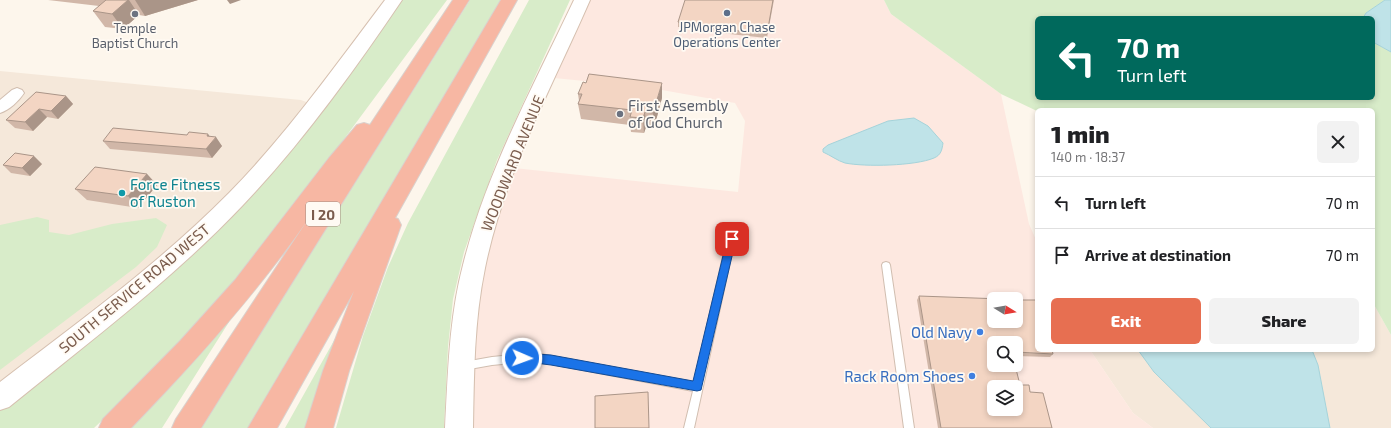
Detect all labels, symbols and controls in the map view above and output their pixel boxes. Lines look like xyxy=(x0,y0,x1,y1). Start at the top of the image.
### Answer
marker: JPMorgan Chase Operations Center xyxy=(722,8,732,18)
marker: Temple Baptist Church xyxy=(130,9,140,19)
place label: JPMorgan Chase Operations Center xyxy=(673,19,781,50)
place label: Temple Baptist Church xyxy=(92,20,178,51)
text: 70 m xyxy=(1117,30,1180,64)
icon: left xyxy=(1051,32,1103,84)
text: Turn left xyxy=(1117,64,1187,86)
street label: WOODWARD AVENUE xyxy=(476,92,548,234)
place label: First Assembly of God Church xyxy=(628,96,729,131)
marker: First Assembly of God Church xyxy=(615,109,625,119)
text: 1 min xyxy=(1051,119,1110,148)
button: close xyxy=(1317,121,1359,163)
text: 140 m · 18:37 xyxy=(1051,149,1125,165)
place label: Force Fitness of Ruston xyxy=(130,175,220,210)
marker: Force Fitness of Ruston xyxy=(117,188,127,198)
icon: left xyxy=(1051,192,1073,214)
text: Turn left xyxy=(1085,194,1146,212)
text: 70 m xyxy=(1326,194,1359,212)
road number: I 20 xyxy=(306,202,340,226)
street label: SOUTH SERVICE ROAD WEST xyxy=(55,219,213,356)
pin xyxy=(715,222,749,256)
icon: arrive xyxy=(721,228,743,250)
icon: arrive xyxy=(1051,244,1073,266)
text: Arrive at destination xyxy=(1085,246,1231,264)
text: 70 m xyxy=(1326,246,1359,264)
north arrow xyxy=(987,292,1023,328)
map controls xyxy=(987,292,1023,416)
button: Exit xyxy=(1051,298,1201,344)
button: Share xyxy=(1209,298,1359,344)
place label: Old Navy xyxy=(911,323,972,341)
marker: Old Navy xyxy=(975,327,985,337)
button: search xyxy=(987,336,1023,372)
position arrow xyxy=(501,337,543,379)
place label: Rack Room Shoes xyxy=(844,367,964,385)
marker: Rack Room Shoes xyxy=(967,371,977,381)
button: layers xyxy=(987,380,1023,416)

